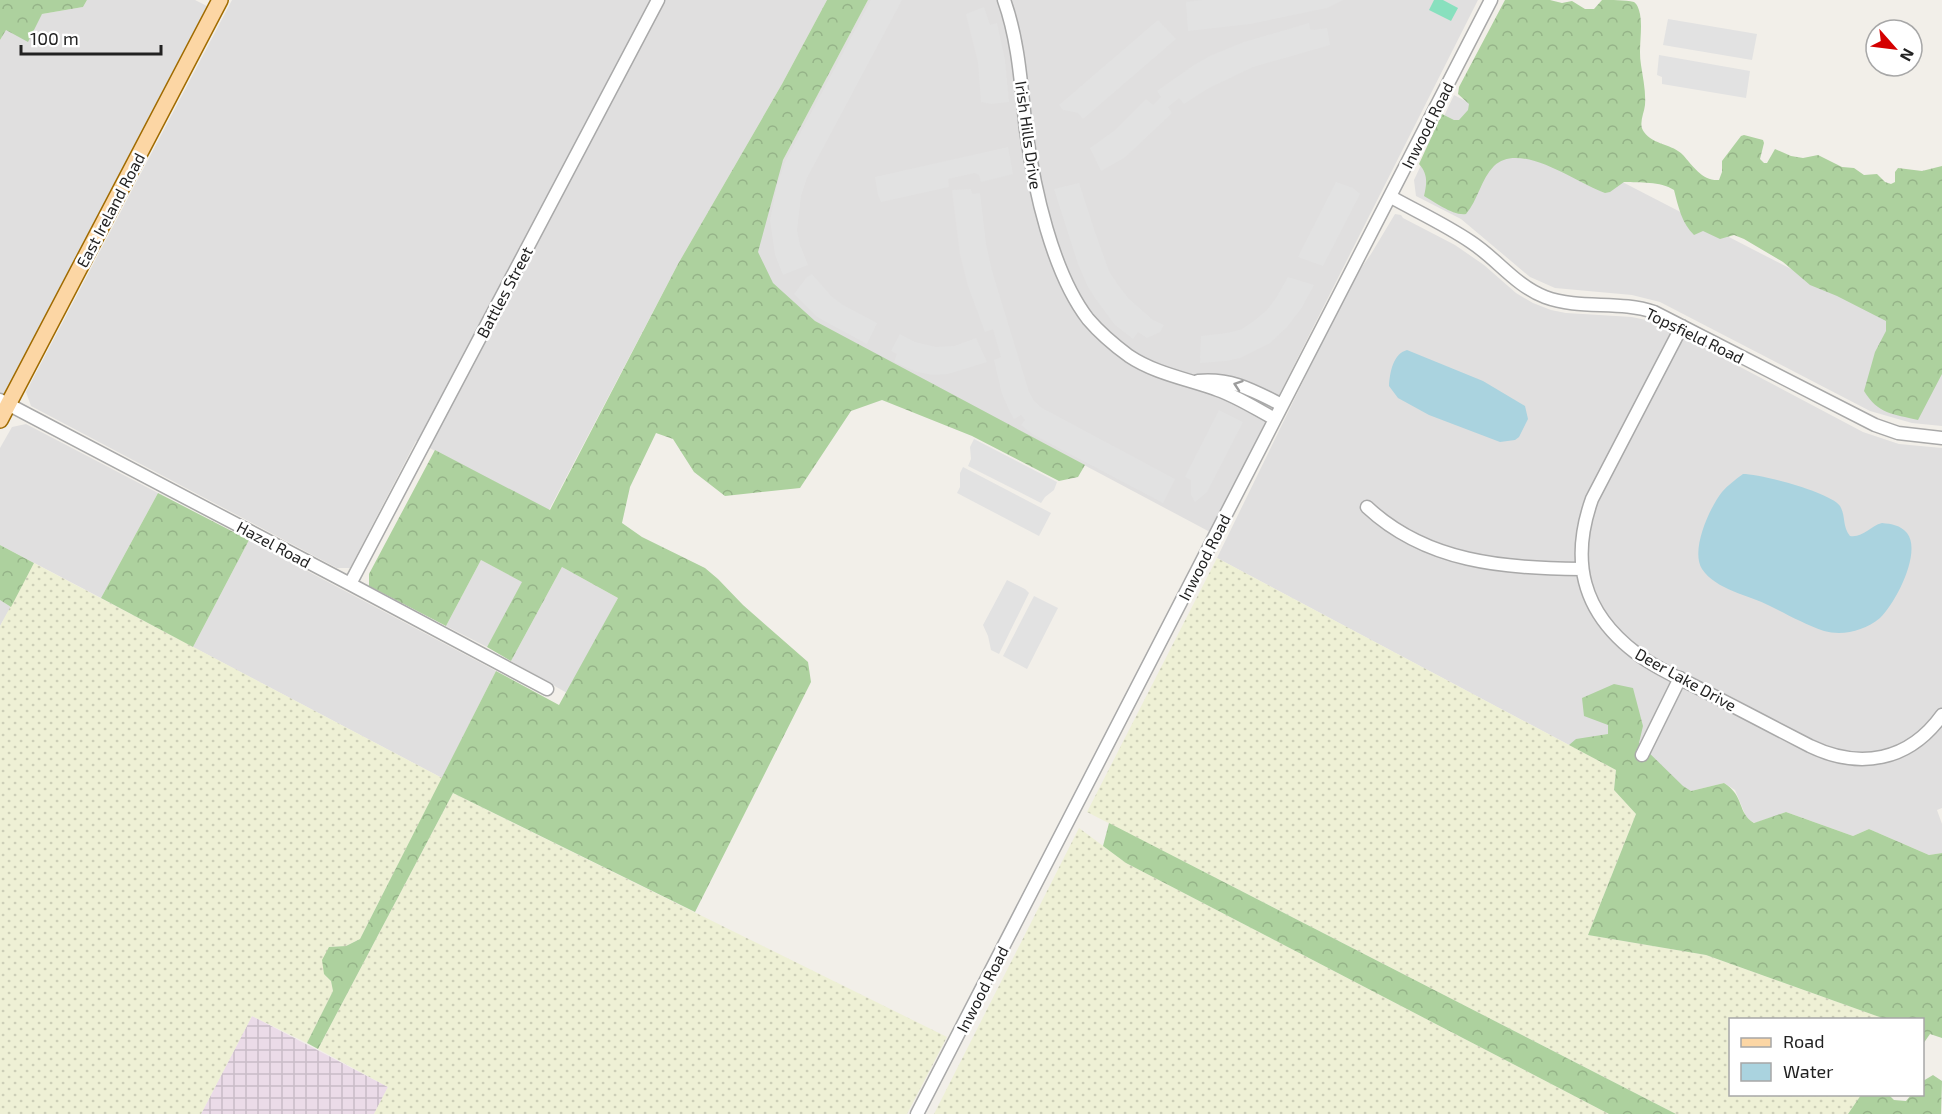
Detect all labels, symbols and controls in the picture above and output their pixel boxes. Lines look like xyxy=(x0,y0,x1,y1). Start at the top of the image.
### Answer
scale bar xyxy=(21,18,160,56)
north arrow xyxy=(1864,18,1924,78)
text: 100 m xyxy=(30,27,79,49)
text: N xyxy=(1897,46,1919,65)
street label: Irish Hills Drive xyxy=(1012,79,1046,191)
street label: Inwood Road xyxy=(1397,79,1457,171)
street label: East Ireland Road xyxy=(72,149,148,271)
street label: Battles Street xyxy=(472,243,536,341)
street label: Topsfield Road xyxy=(1643,303,1747,367)
one-way arrow xyxy=(1234,380,1244,393)
street label: Inwood Road xyxy=(1174,511,1234,603)
street label: Hazel Road xyxy=(234,517,314,571)
street label: Deer Lake Drive xyxy=(1632,643,1740,715)
street label: Inwood Road xyxy=(952,943,1012,1035)
legend xyxy=(1729,1018,1924,1096)
text: Road xyxy=(1783,1030,1824,1052)
text: Water xyxy=(1783,1060,1833,1082)

